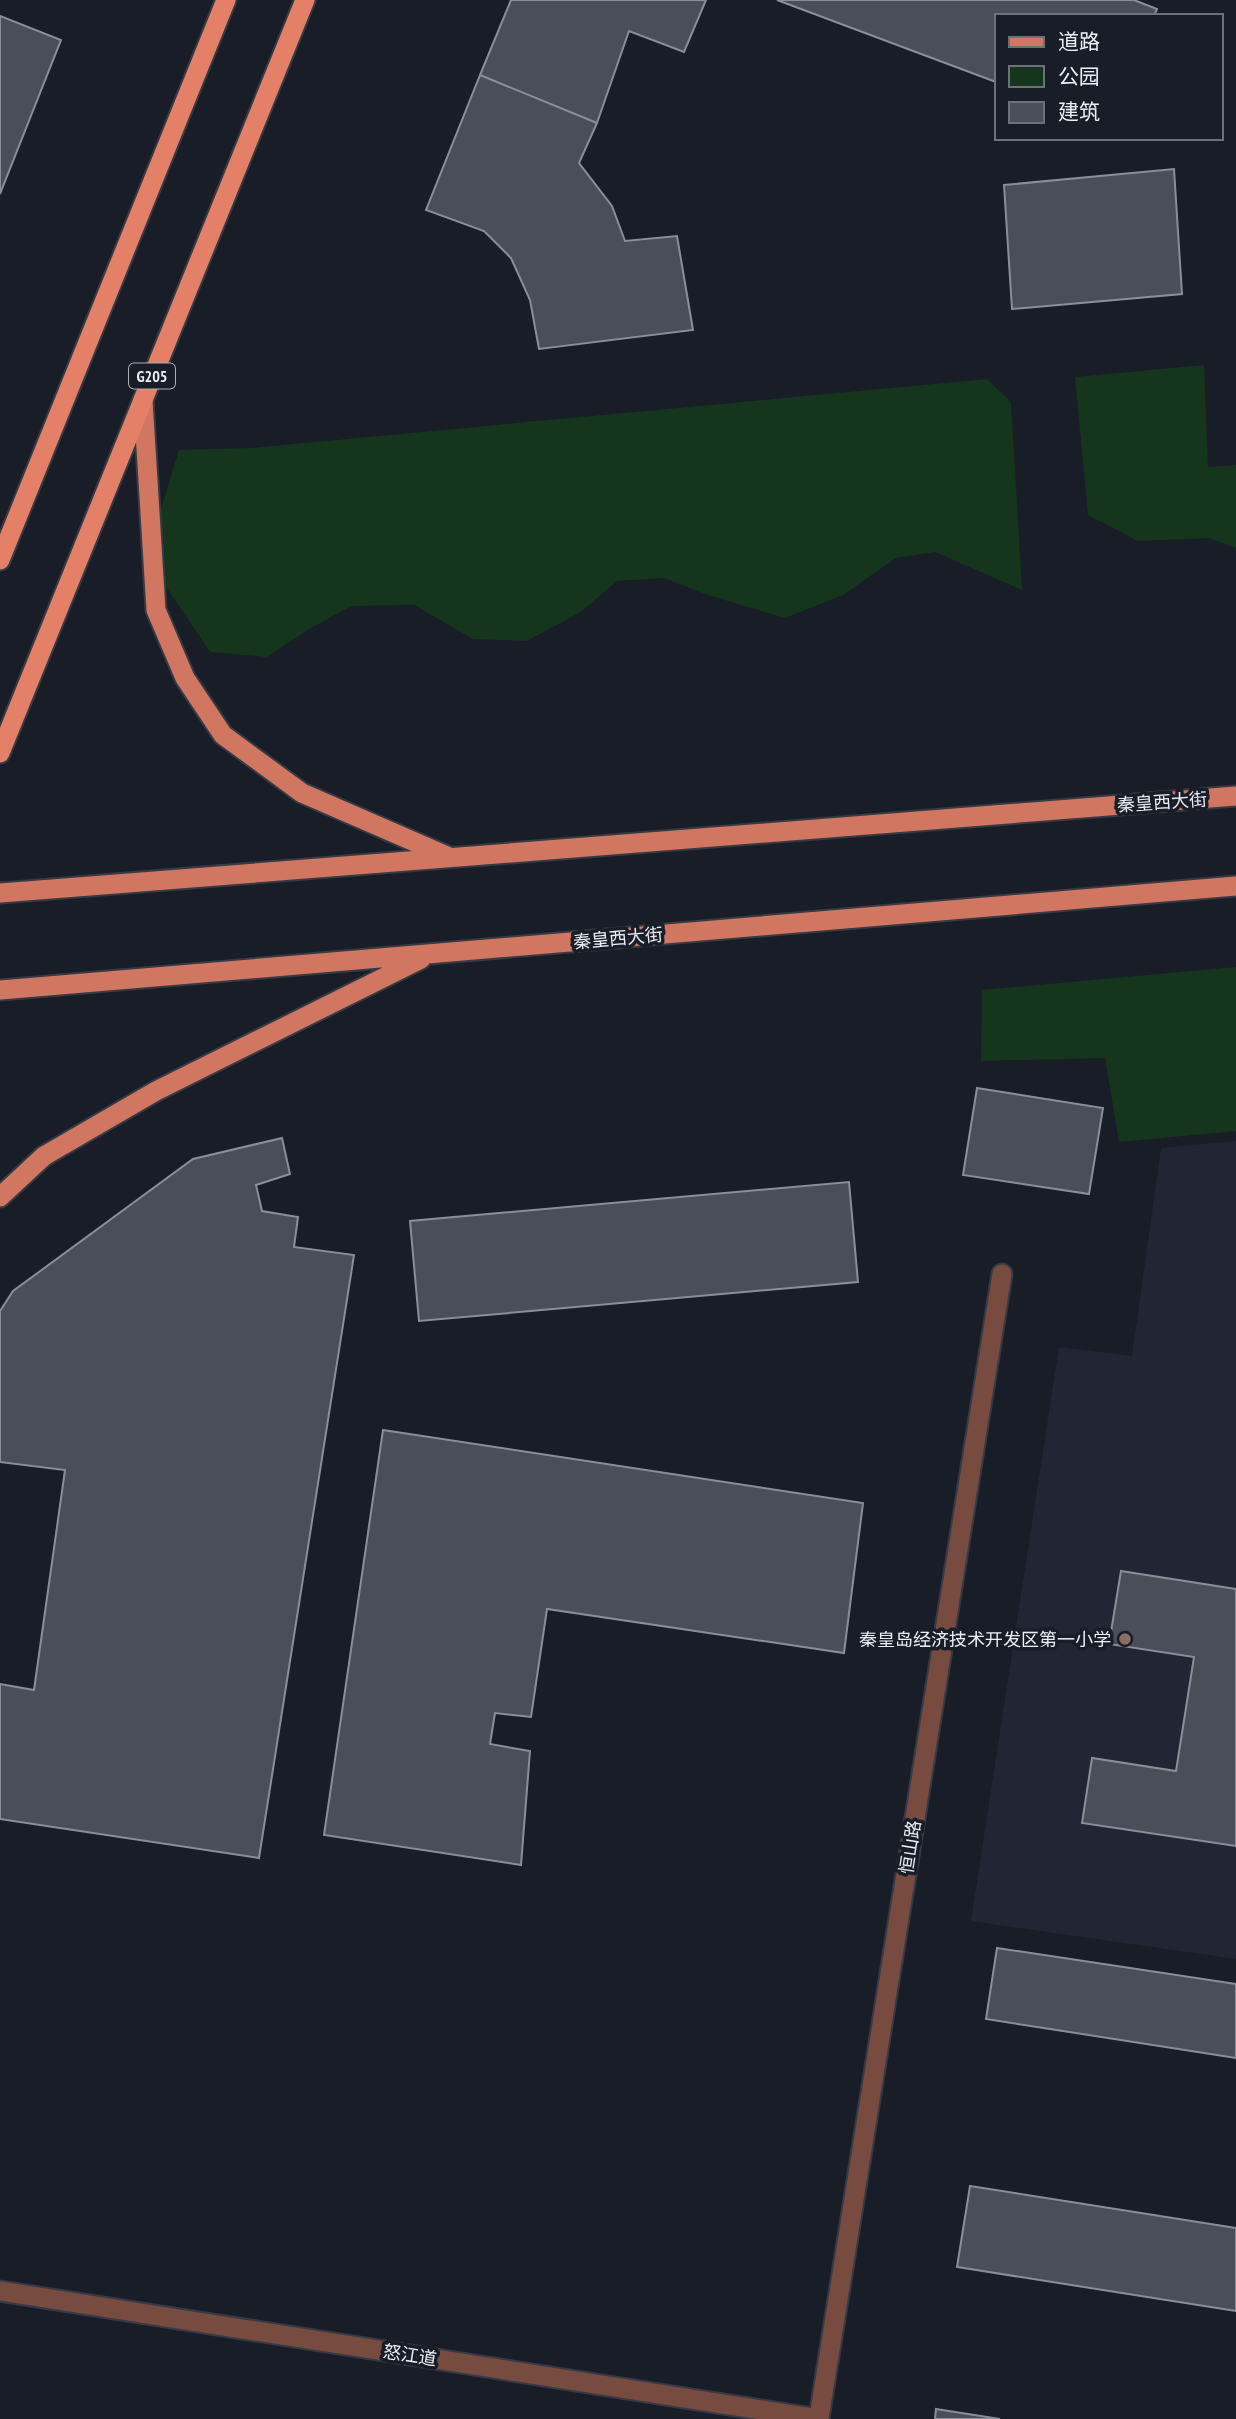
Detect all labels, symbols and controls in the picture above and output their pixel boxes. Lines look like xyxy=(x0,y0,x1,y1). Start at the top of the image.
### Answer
legend xyxy=(995,14,1222,140)
text: 道路 xyxy=(1058,28,1100,55)
text: 公园 xyxy=(1058,63,1100,90)
text: 建筑 xyxy=(1058,98,1100,125)
road number: G205 xyxy=(129,364,175,388)
street label: 秦皇西大街 xyxy=(1116,787,1208,817)
street label: 秦皇西大街 xyxy=(572,923,664,953)
place label: 秦皇岛经济技术开发区第一小学 xyxy=(859,1628,1111,1651)
marker: 秦皇岛经济技术开发区第一小学 xyxy=(1117,1631,1133,1647)
street label: 恒山路 xyxy=(894,1819,926,1875)
street label: 怒江道 xyxy=(382,2339,438,2371)

